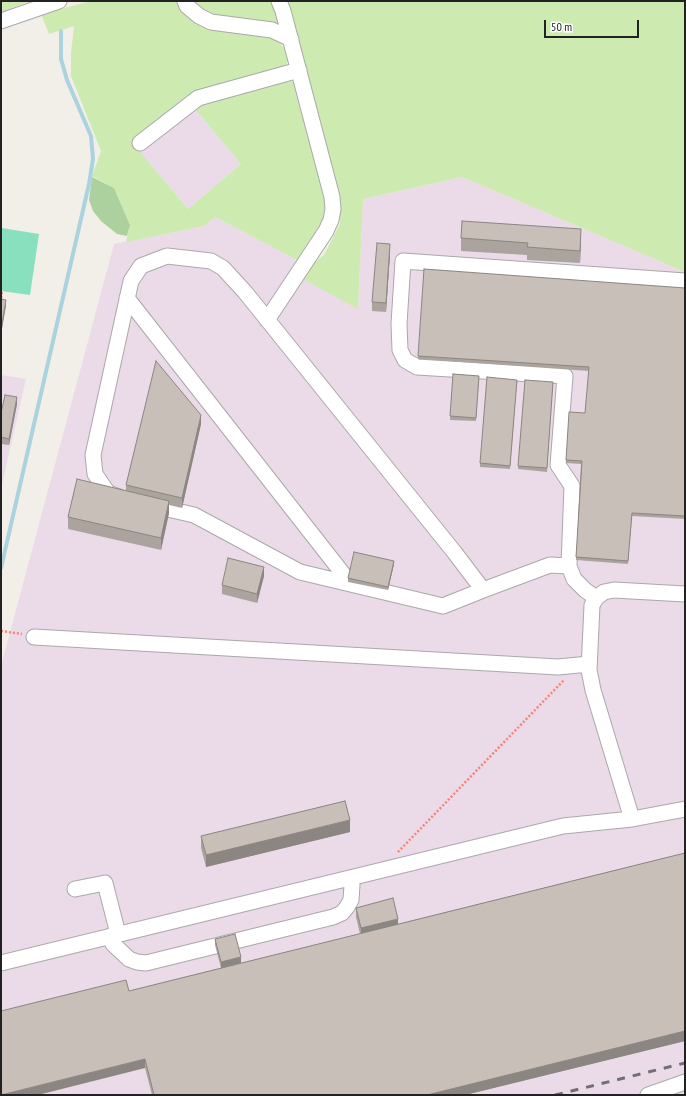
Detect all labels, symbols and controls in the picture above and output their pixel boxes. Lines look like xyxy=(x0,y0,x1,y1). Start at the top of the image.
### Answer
scale bar xyxy=(546,12,641,38)
text: 50 m xyxy=(551,19,572,34)

